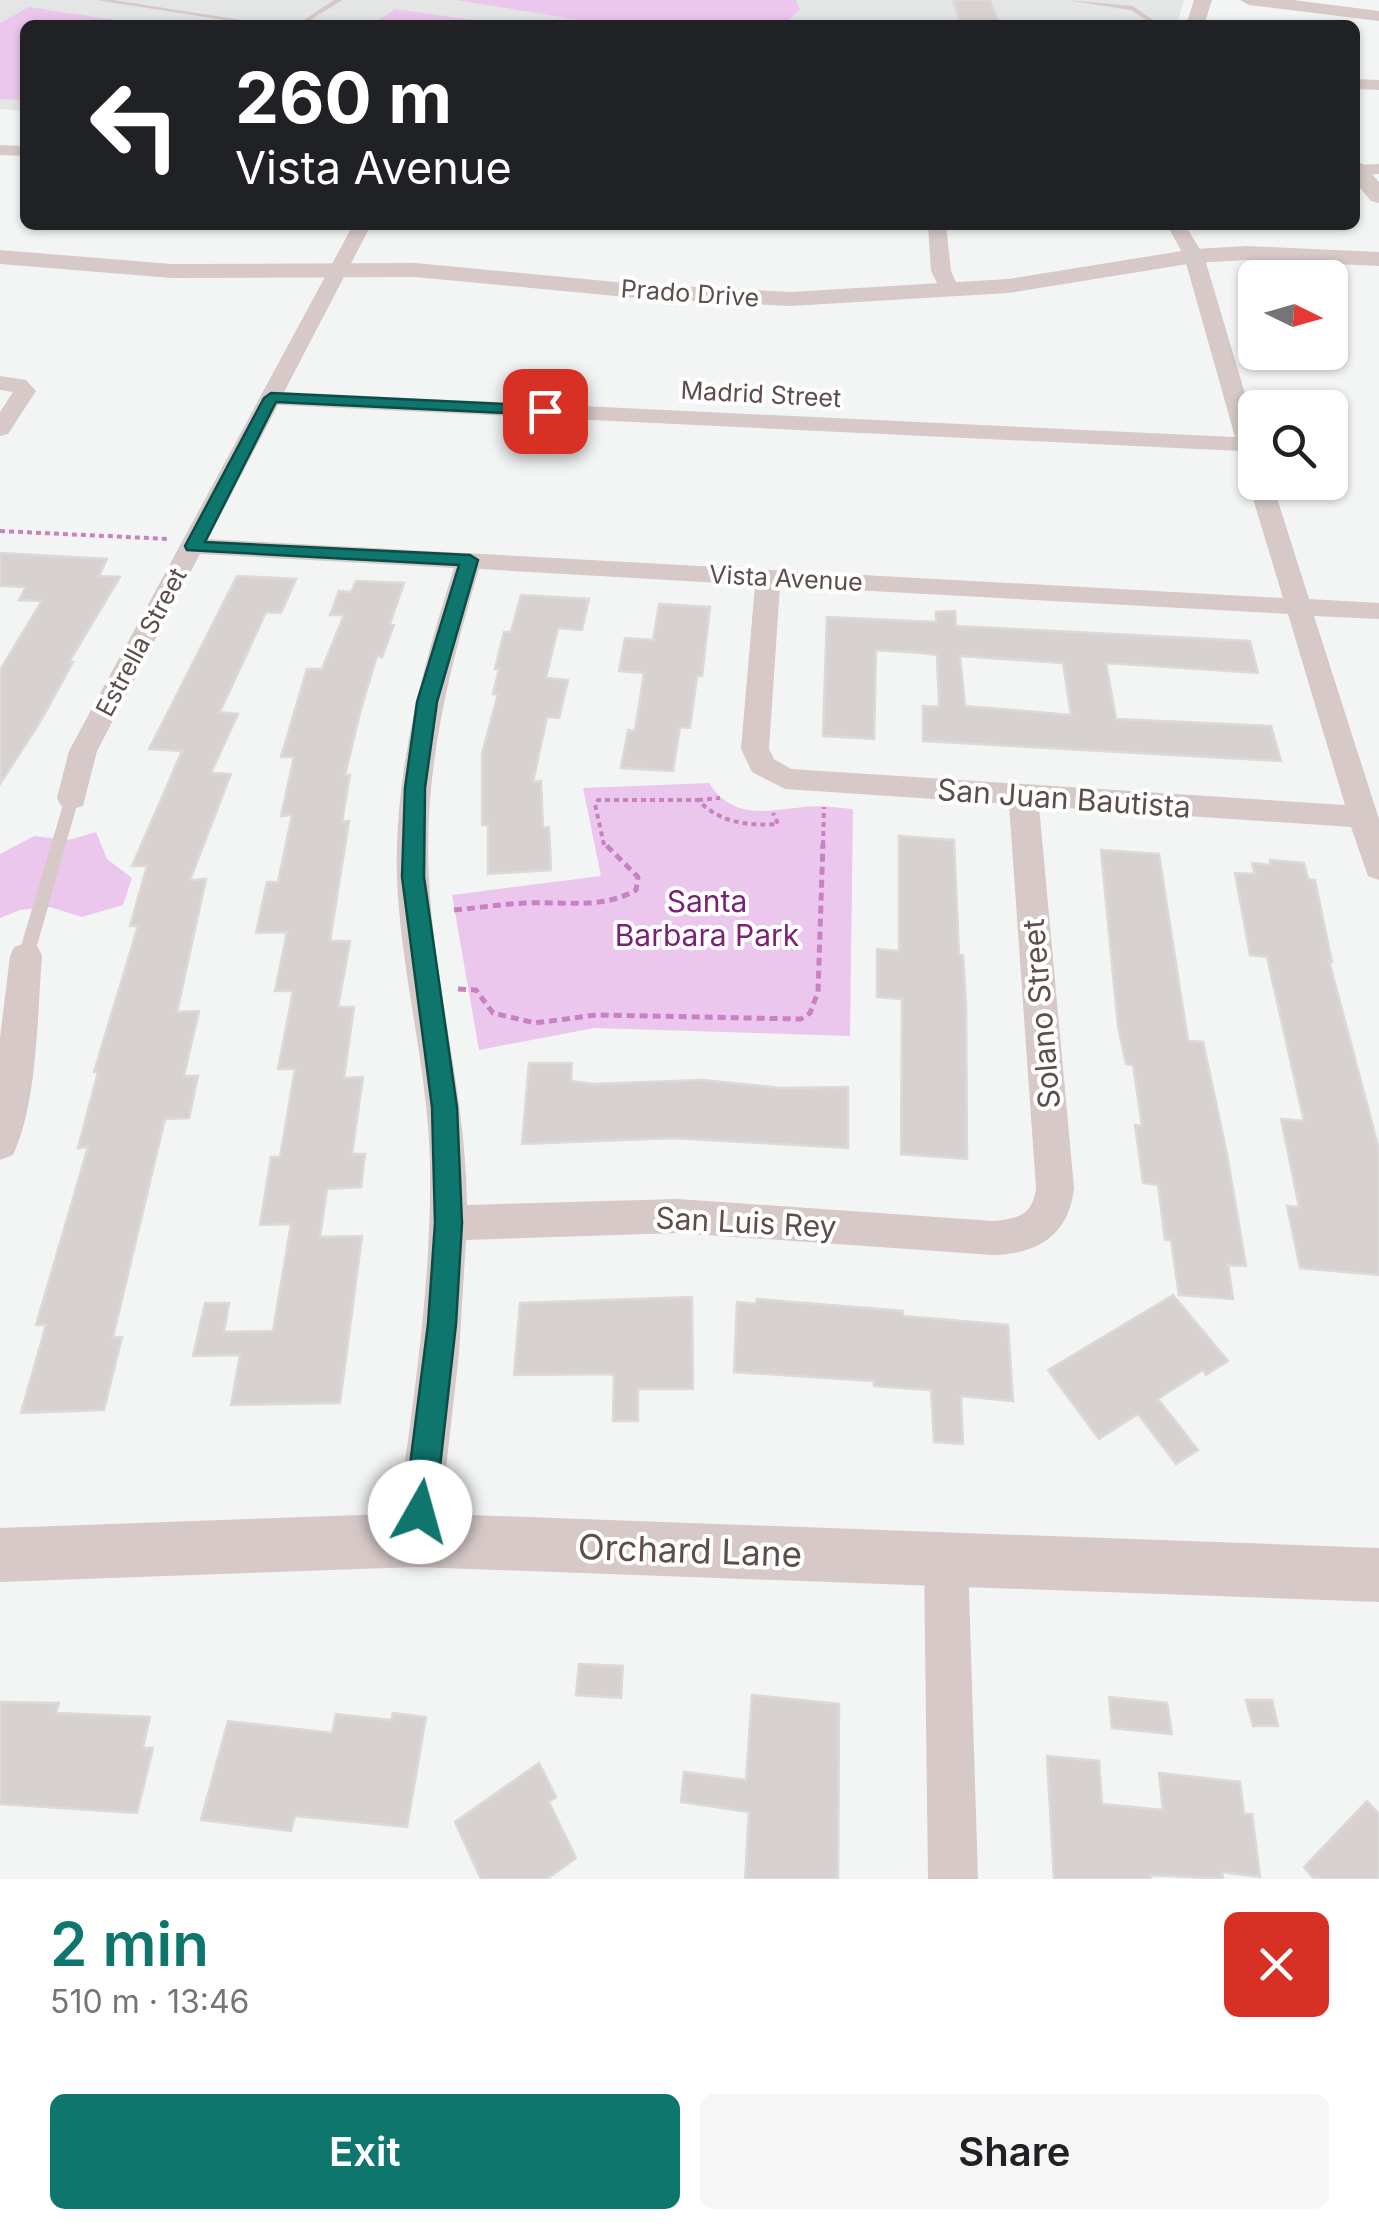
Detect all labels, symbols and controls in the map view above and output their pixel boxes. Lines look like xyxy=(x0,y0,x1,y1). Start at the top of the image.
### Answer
text: 260 m xyxy=(235,55,452,140)
icon: left xyxy=(70,60,200,190)
text: Vista Avenue xyxy=(235,140,512,195)
north arrow xyxy=(1238,260,1348,370)
map controls xyxy=(1238,260,1348,500)
street label: Prado Drive xyxy=(620,273,760,313)
pin xyxy=(503,369,588,454)
street label: Madrid Street xyxy=(680,375,842,413)
icon: arrive xyxy=(518,384,573,439)
button: search xyxy=(1238,390,1348,500)
street label: Vista Avenue xyxy=(708,559,864,597)
street label: Estrella Street xyxy=(89,563,193,721)
street label: San Juan Bautista xyxy=(936,771,1192,825)
park label: Santa Barbara Park xyxy=(615,883,800,953)
street label: Solano Street xyxy=(1015,918,1067,1110)
street label: San Luis Rey xyxy=(655,1199,838,1245)
position arrow xyxy=(368,1460,472,1564)
street label: Orchard Lane xyxy=(577,1525,803,1575)
text: 2 min xyxy=(50,1908,209,1980)
button: close xyxy=(1224,1912,1329,2017)
text: 510 m · 13:46 xyxy=(50,1982,249,2021)
button: Exit xyxy=(50,2094,680,2209)
button: Share xyxy=(700,2094,1329,2209)

